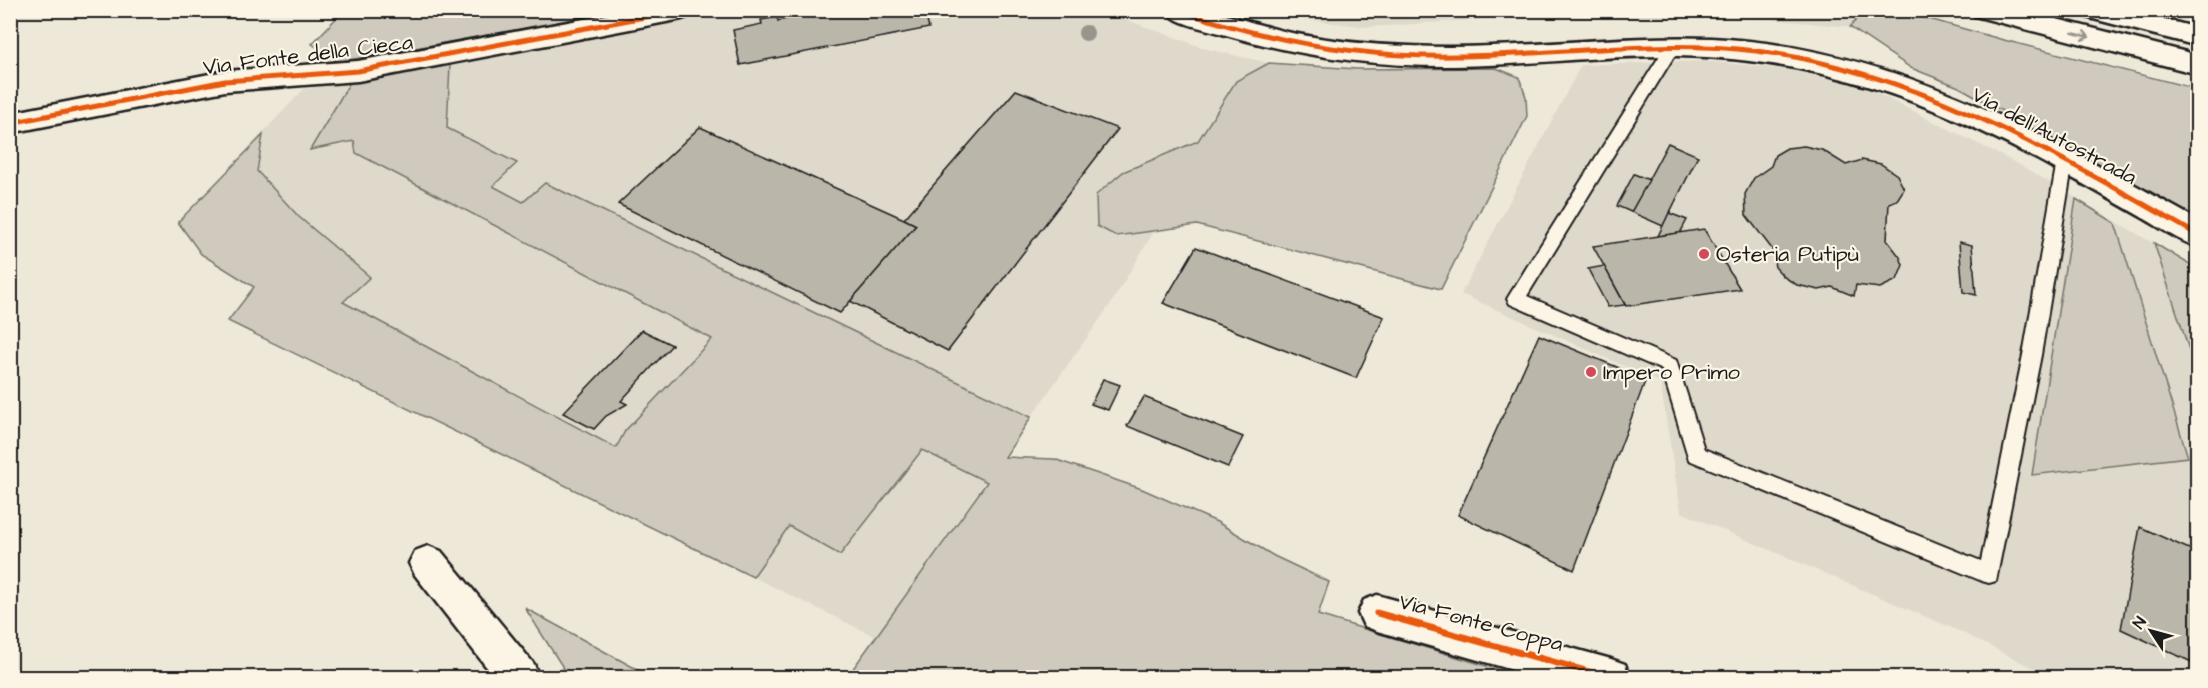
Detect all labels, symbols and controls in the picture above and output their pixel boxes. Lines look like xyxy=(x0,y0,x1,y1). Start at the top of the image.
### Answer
street label: Via Fonte della Cieca xyxy=(201,27,415,83)
one-way arrow xyxy=(2071,30,2090,42)
street label: Via dell'Autostrada xyxy=(1966,79,2142,193)
place label: Osteria Putipù xyxy=(1716,239,1859,270)
marker: Osteria Putipù xyxy=(1697,247,1711,261)
place label: Impero Primo xyxy=(1603,357,1741,388)
marker: Impero Primo xyxy=(1584,365,1598,379)
street label: Via Fonte Coppa xyxy=(1395,586,1567,660)
north arrow xyxy=(2121,601,2181,661)
text: N xyxy=(2128,612,2152,633)

